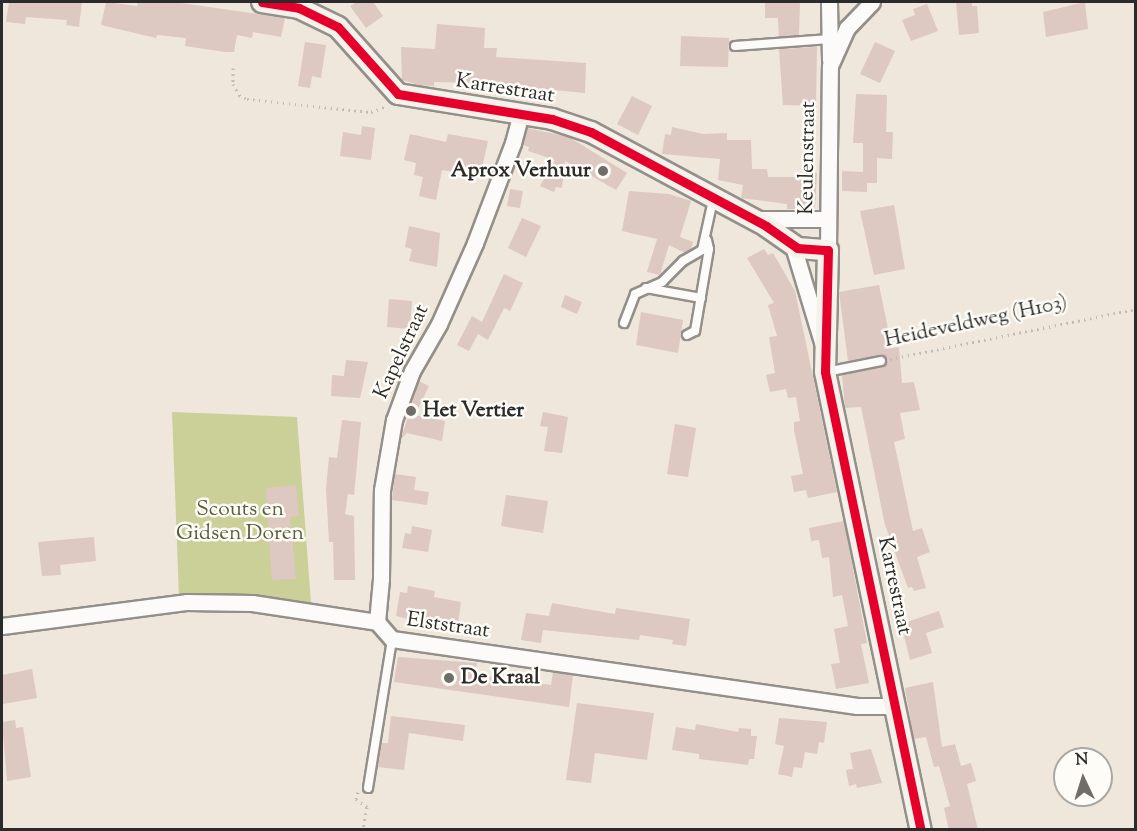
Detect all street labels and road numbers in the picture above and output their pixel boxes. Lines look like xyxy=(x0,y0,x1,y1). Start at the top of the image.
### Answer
street label: Karrestraat xyxy=(454,69,556,109)
street label: Keulenstraat xyxy=(794,101,822,215)
street label: Heideveldweg (H103) xyxy=(882,290,1070,354)
street label: Kapelstraat xyxy=(369,301,435,403)
street label: Karrestraat xyxy=(871,535,917,637)
street label: Elststraat xyxy=(405,608,491,644)

